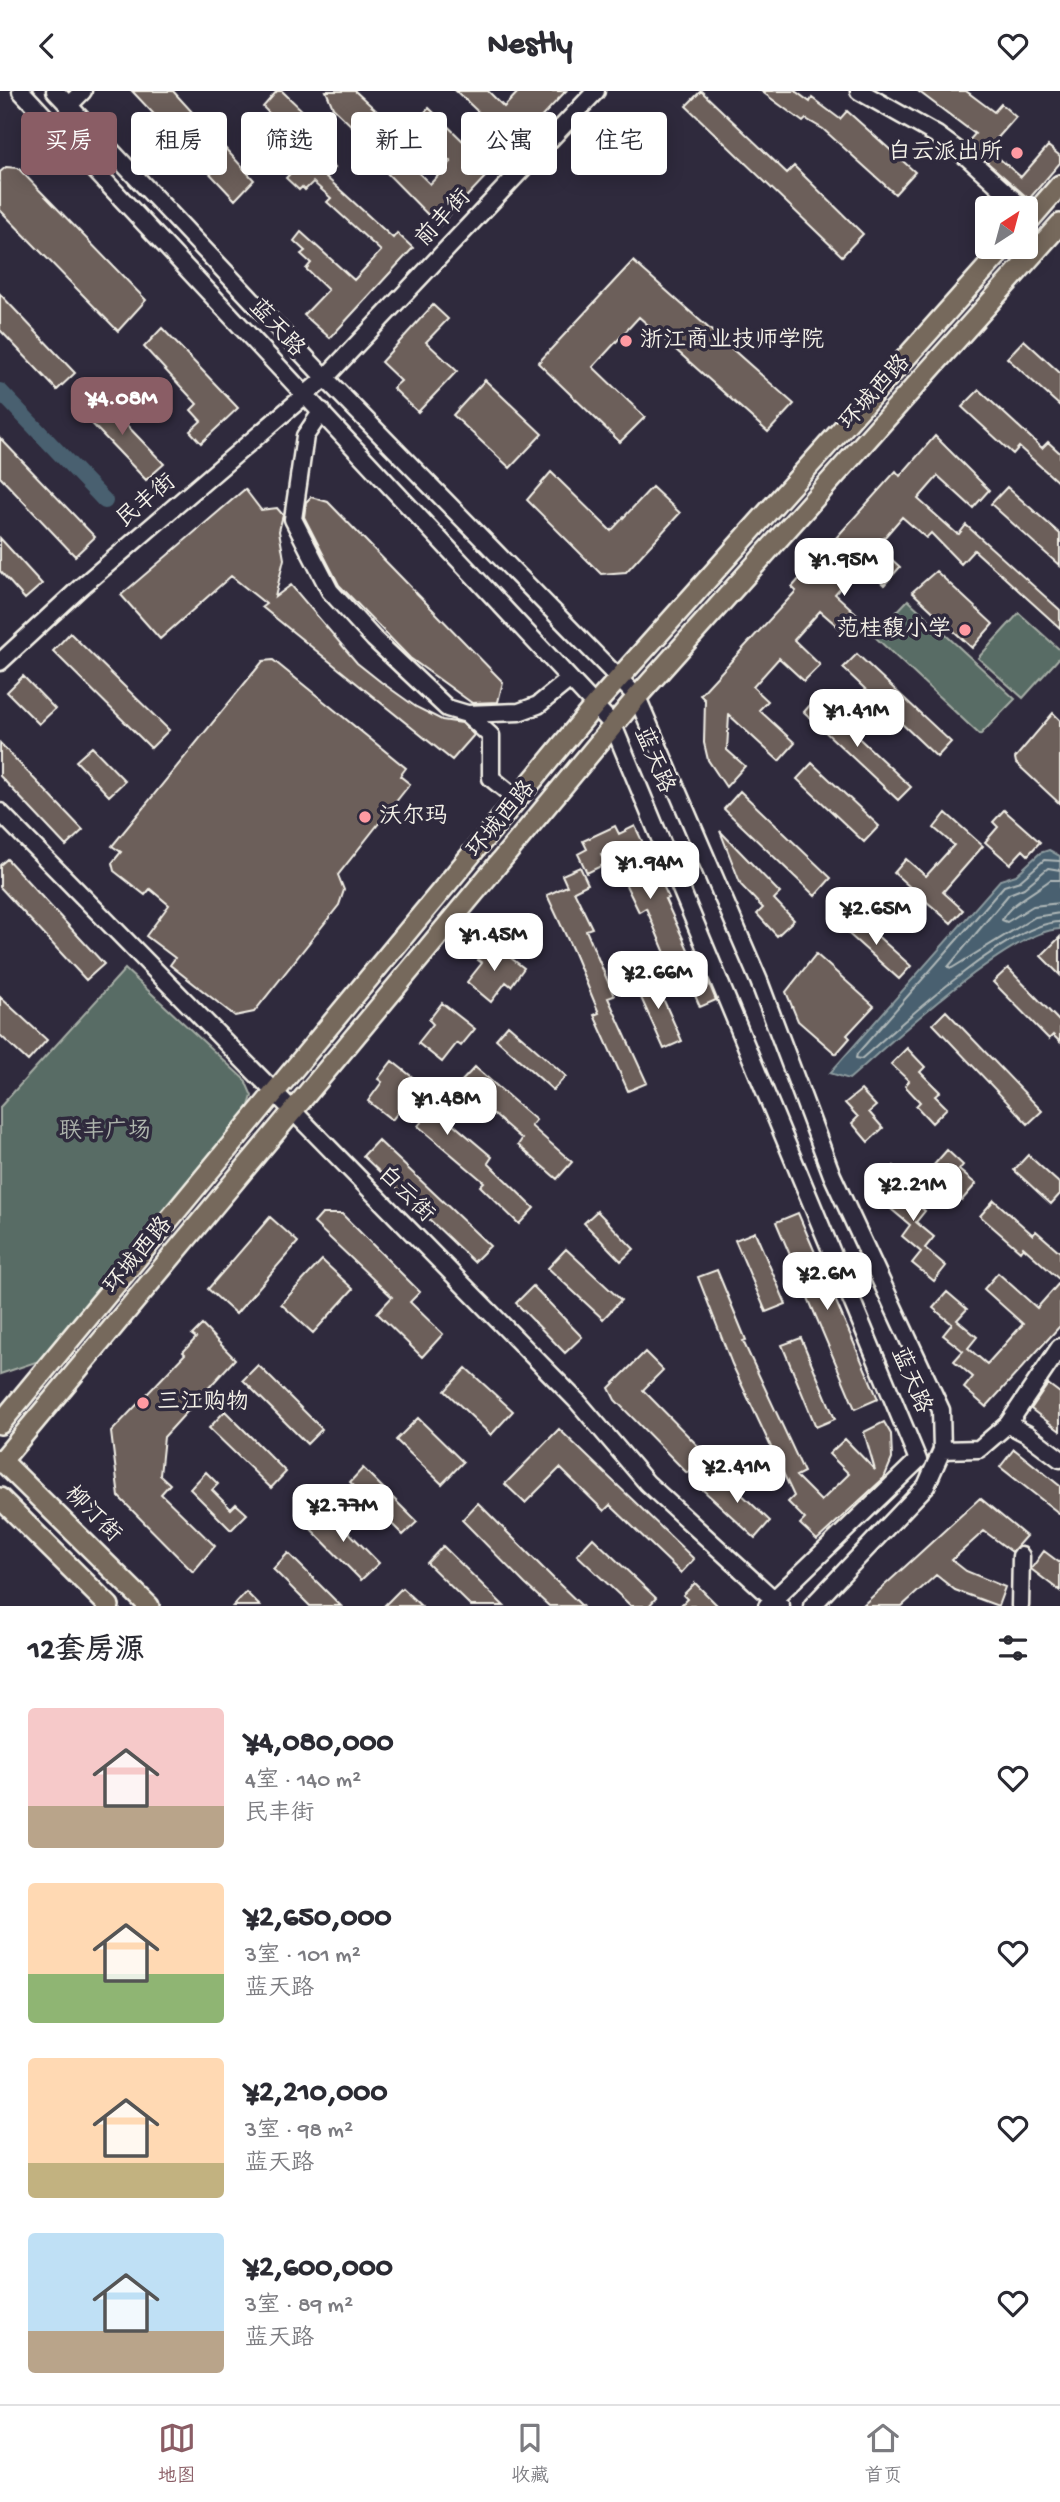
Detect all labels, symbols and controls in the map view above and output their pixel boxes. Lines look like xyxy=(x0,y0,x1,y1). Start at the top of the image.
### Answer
icon: back xyxy=(28,27,66,65)
text: Nestly xyxy=(487,27,573,65)
icon: heart xyxy=(994,27,1032,65)
chip: 买房 xyxy=(21,112,117,175)
chip: 租房 xyxy=(131,112,227,175)
chip: 筛选 xyxy=(241,112,337,175)
chip: 新上 xyxy=(351,112,447,175)
chip: 公寓 xyxy=(461,112,557,175)
chip: 住宅 xyxy=(571,112,667,175)
place label: 白云派出所 xyxy=(888,139,1003,167)
marker: 白云派出所 xyxy=(1009,145,1025,161)
street label: 前丰街 xyxy=(410,184,477,253)
north arrow xyxy=(975,196,1038,259)
map controls xyxy=(975,196,1038,259)
street label: 蓝天路 xyxy=(243,294,310,363)
place label: 浙江商业技师学院 xyxy=(640,327,824,355)
marker: 浙江商业技师学院 xyxy=(618,333,634,349)
street label: 环城西路 xyxy=(834,349,917,436)
pin: ¥4.08M xyxy=(65,377,179,437)
text: ¥4.08M xyxy=(87,386,157,413)
street label: 民丰街 xyxy=(111,469,182,535)
pin: ¥1.95M xyxy=(787,539,901,598)
text: ¥1.95M xyxy=(811,547,877,574)
place label: 范桂馥小学 xyxy=(836,616,951,644)
marker: 范桂馥小学 xyxy=(957,622,973,638)
pin: ¥1.41M xyxy=(800,689,914,749)
text: ¥1.41M xyxy=(825,698,889,725)
street label: 蓝天路 xyxy=(627,724,680,798)
street label: 环城西路 xyxy=(461,775,542,864)
place label: 沃尔玛 xyxy=(379,803,448,831)
marker: 沃尔玛 xyxy=(357,809,373,825)
pin: ¥1.94M xyxy=(593,841,707,901)
text: ¥1.94M xyxy=(617,850,683,877)
pin: ¥2.65M xyxy=(819,887,933,947)
text: ¥2.65M xyxy=(842,896,910,923)
pin: ¥1.45M xyxy=(437,913,551,973)
text: ¥1.45M xyxy=(461,922,527,949)
pin: ¥2.66M xyxy=(601,951,715,1011)
text: ¥2.66M xyxy=(624,960,692,987)
pin: ¥1.48M xyxy=(390,1077,504,1137)
text: ¥1.48M xyxy=(414,1086,480,1113)
park label: 联丰广场 xyxy=(59,1118,151,1146)
street label: 白云街 xyxy=(371,1160,440,1229)
pin: ¥2.21M xyxy=(856,1163,970,1223)
text: ¥2.21M xyxy=(880,1172,946,1199)
street label: 环城西路 xyxy=(98,1211,179,1300)
pin: ¥2.6M xyxy=(778,1253,876,1312)
text: ¥2.6M xyxy=(799,1261,855,1288)
street label: 蓝天路 xyxy=(884,1344,937,1418)
place label: 三江购物 xyxy=(157,1389,249,1417)
marker: 三江购物 xyxy=(135,1395,151,1411)
pin: ¥2.41M xyxy=(680,1445,794,1505)
text: ¥2.41M xyxy=(704,1454,770,1481)
street label: 柳汀街 xyxy=(58,1480,127,1549)
pin: ¥2.77M xyxy=(286,1485,400,1544)
text: ¥2.77M xyxy=(308,1493,378,1520)
icon: filters xyxy=(994,1629,1032,1667)
text: 12套房源 xyxy=(28,1635,145,1670)
text: ¥4,080,000 xyxy=(245,1727,394,1762)
icon: home xyxy=(84,1736,168,1820)
icon: heart xyxy=(994,1759,1032,1797)
text: 4室 · 140 m² xyxy=(245,1768,361,1795)
text: 民丰街 xyxy=(245,1801,314,1828)
text: ¥2,650,000 xyxy=(245,1902,392,1937)
icon: home xyxy=(84,1911,168,1995)
icon: heart xyxy=(994,1934,1032,1972)
text: 3室 · 101 m² xyxy=(245,1943,361,1970)
text: 蓝天路 xyxy=(245,1976,314,2003)
text: ¥2,210,000 xyxy=(245,2077,387,2112)
icon: home xyxy=(84,2086,168,2170)
icon: heart xyxy=(994,2109,1032,2147)
text: 3室 · 98 m² xyxy=(245,2118,353,2145)
text: 蓝天路 xyxy=(245,2151,314,2178)
text: ¥2,600,000 xyxy=(245,2252,393,2287)
icon: home xyxy=(84,2261,168,2345)
icon: heart xyxy=(994,2284,1032,2322)
text: 3室 · 89 m² xyxy=(245,2293,353,2320)
text: 蓝天路 xyxy=(245,2326,314,2353)
tab: 地图 xyxy=(158,2419,196,2489)
tab: 收藏 xyxy=(511,2419,549,2489)
tab: 首页 xyxy=(864,2419,902,2489)

